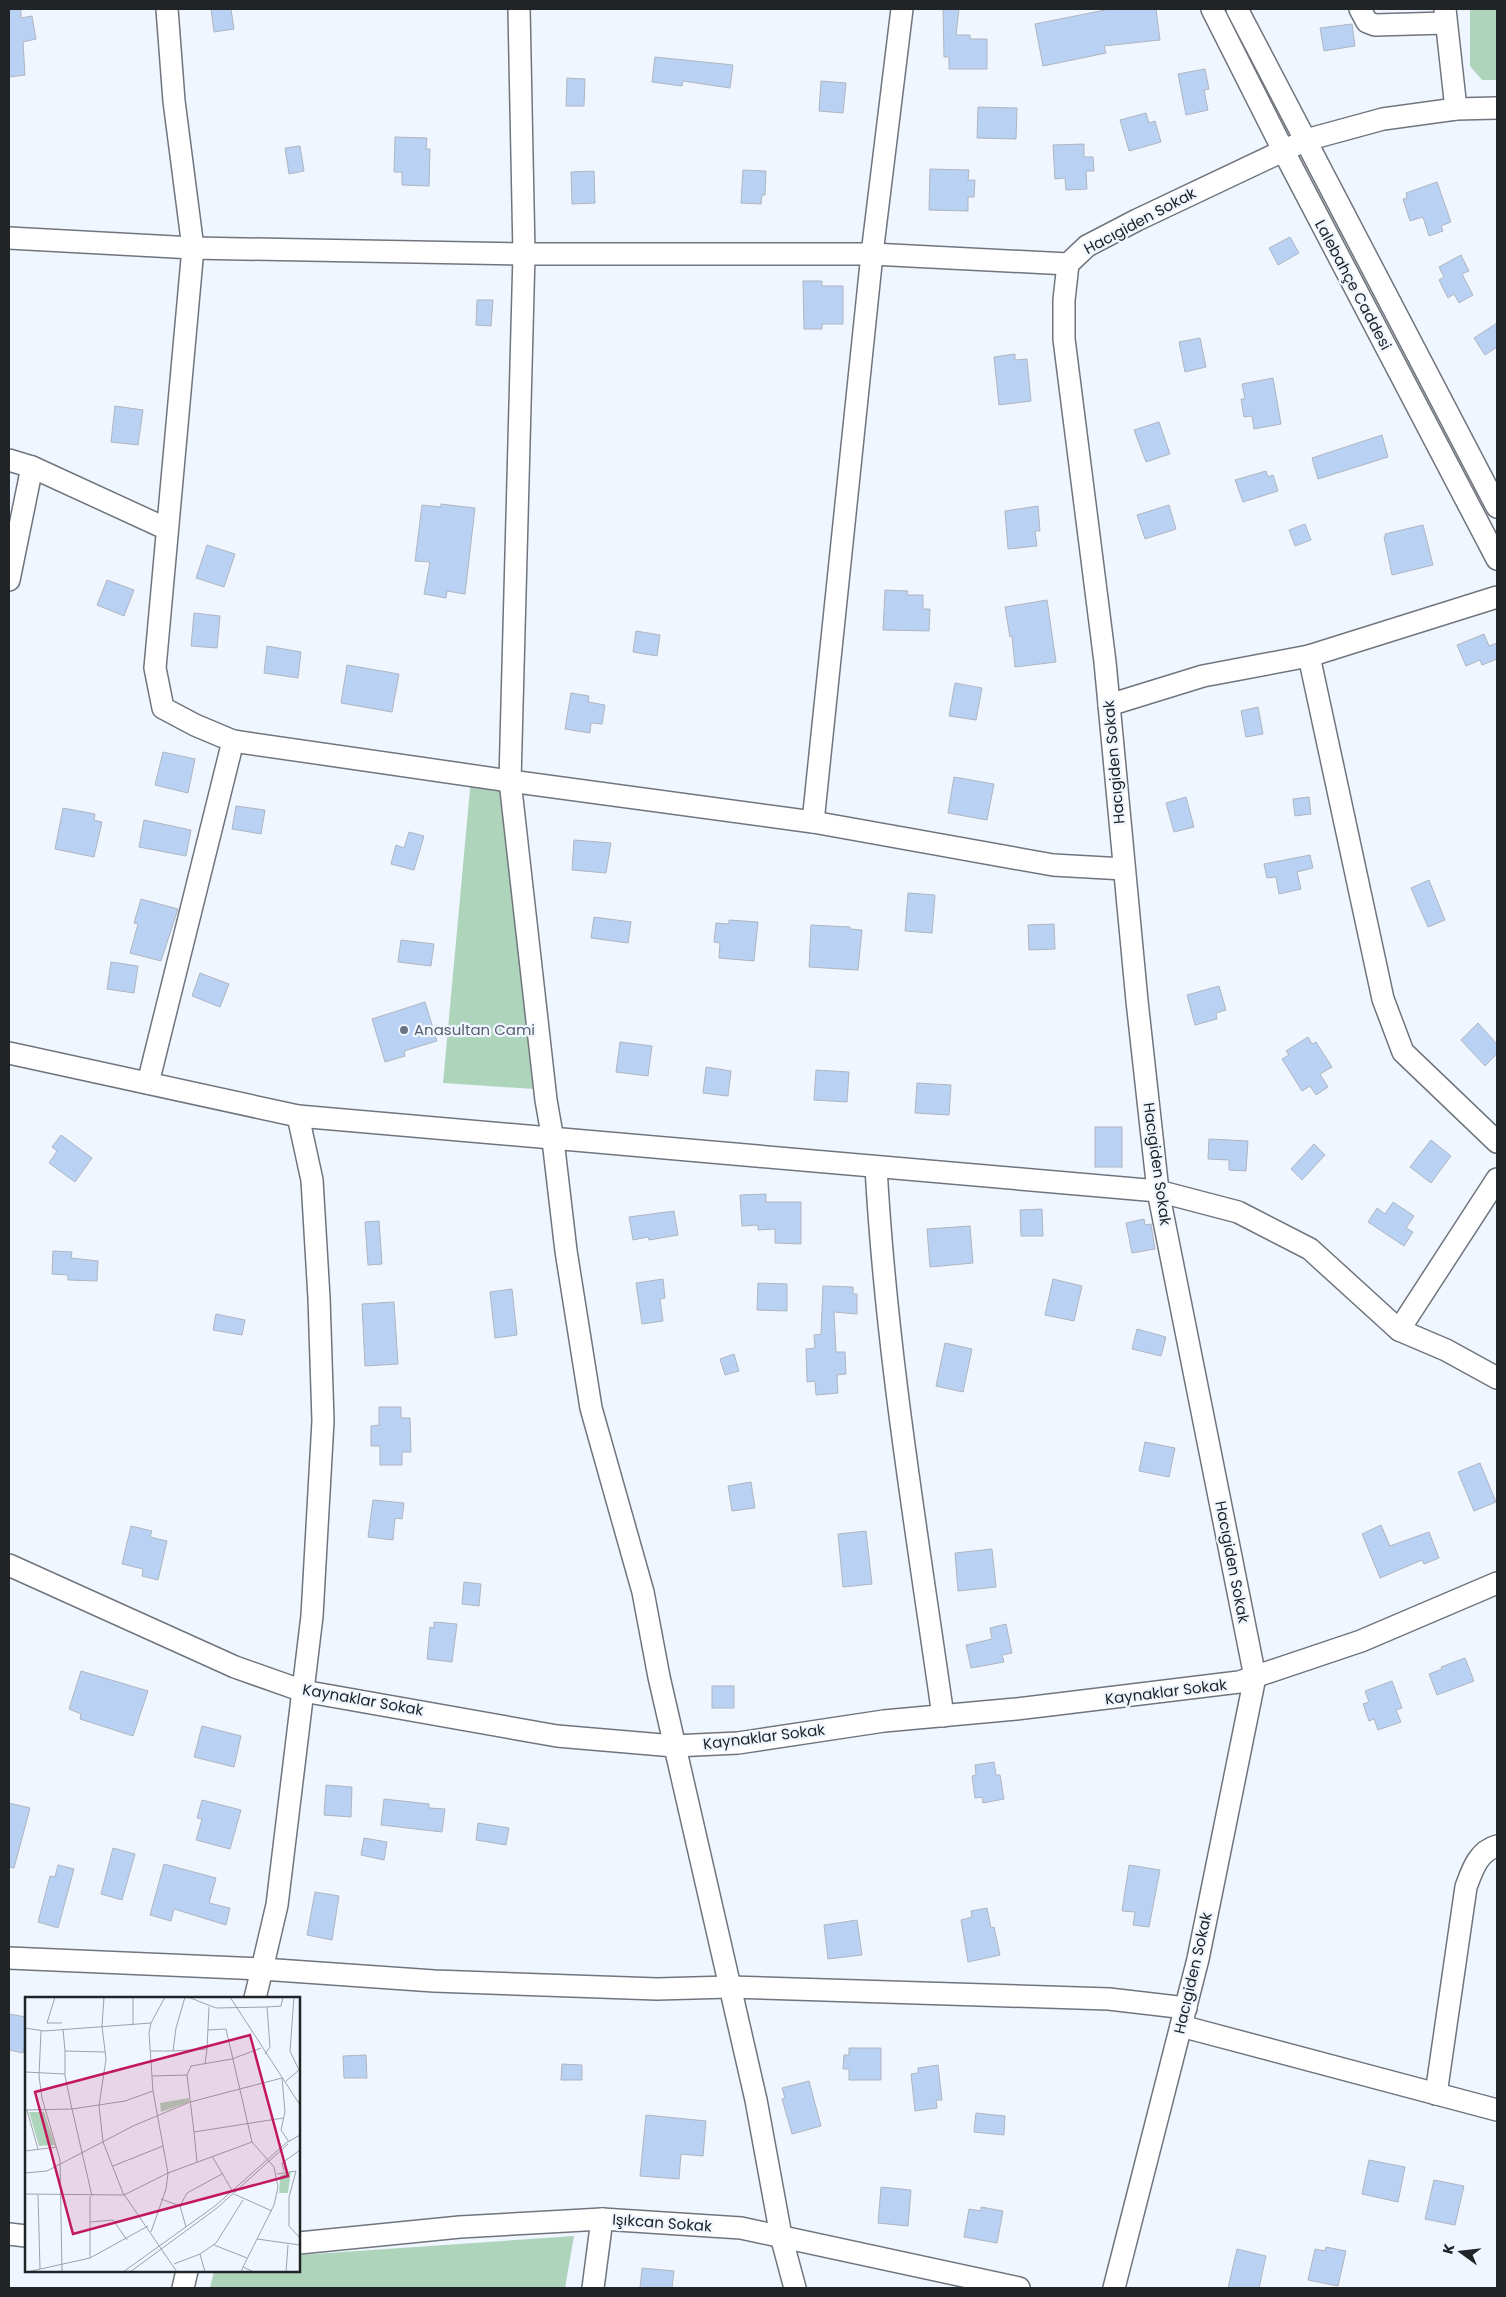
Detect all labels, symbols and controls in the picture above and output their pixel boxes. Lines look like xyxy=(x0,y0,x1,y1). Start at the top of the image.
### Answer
street label: Hacıgiden Sokak xyxy=(1080,182,1200,259)
street label: Lalebahçe Caddesi xyxy=(1310,216,1397,354)
street label: Hacıgiden Sokak xyxy=(1098,699,1129,825)
place label: Anasultan Cami xyxy=(414,1019,535,1040)
marker: Anasultan Cami xyxy=(398,1024,410,1036)
street label: Hacıgiden Sokak xyxy=(1138,1101,1177,1227)
street label: Hacıgiden Sokak xyxy=(1210,1499,1255,1625)
street label: Kaynaklar Sokak xyxy=(1104,1674,1228,1709)
street label: Kaynaklar Sokak xyxy=(301,1679,425,1721)
street label: Kaynaklar Sokak xyxy=(702,1719,826,1754)
street label: Hacıgiden Sokak xyxy=(1168,1910,1217,2036)
inset map xyxy=(25,1997,300,2272)
street label: Işıkcan Sokak xyxy=(612,2209,713,2236)
north arrow xyxy=(1436,2227,1486,2277)
text: K xyxy=(1438,2241,1459,2256)

